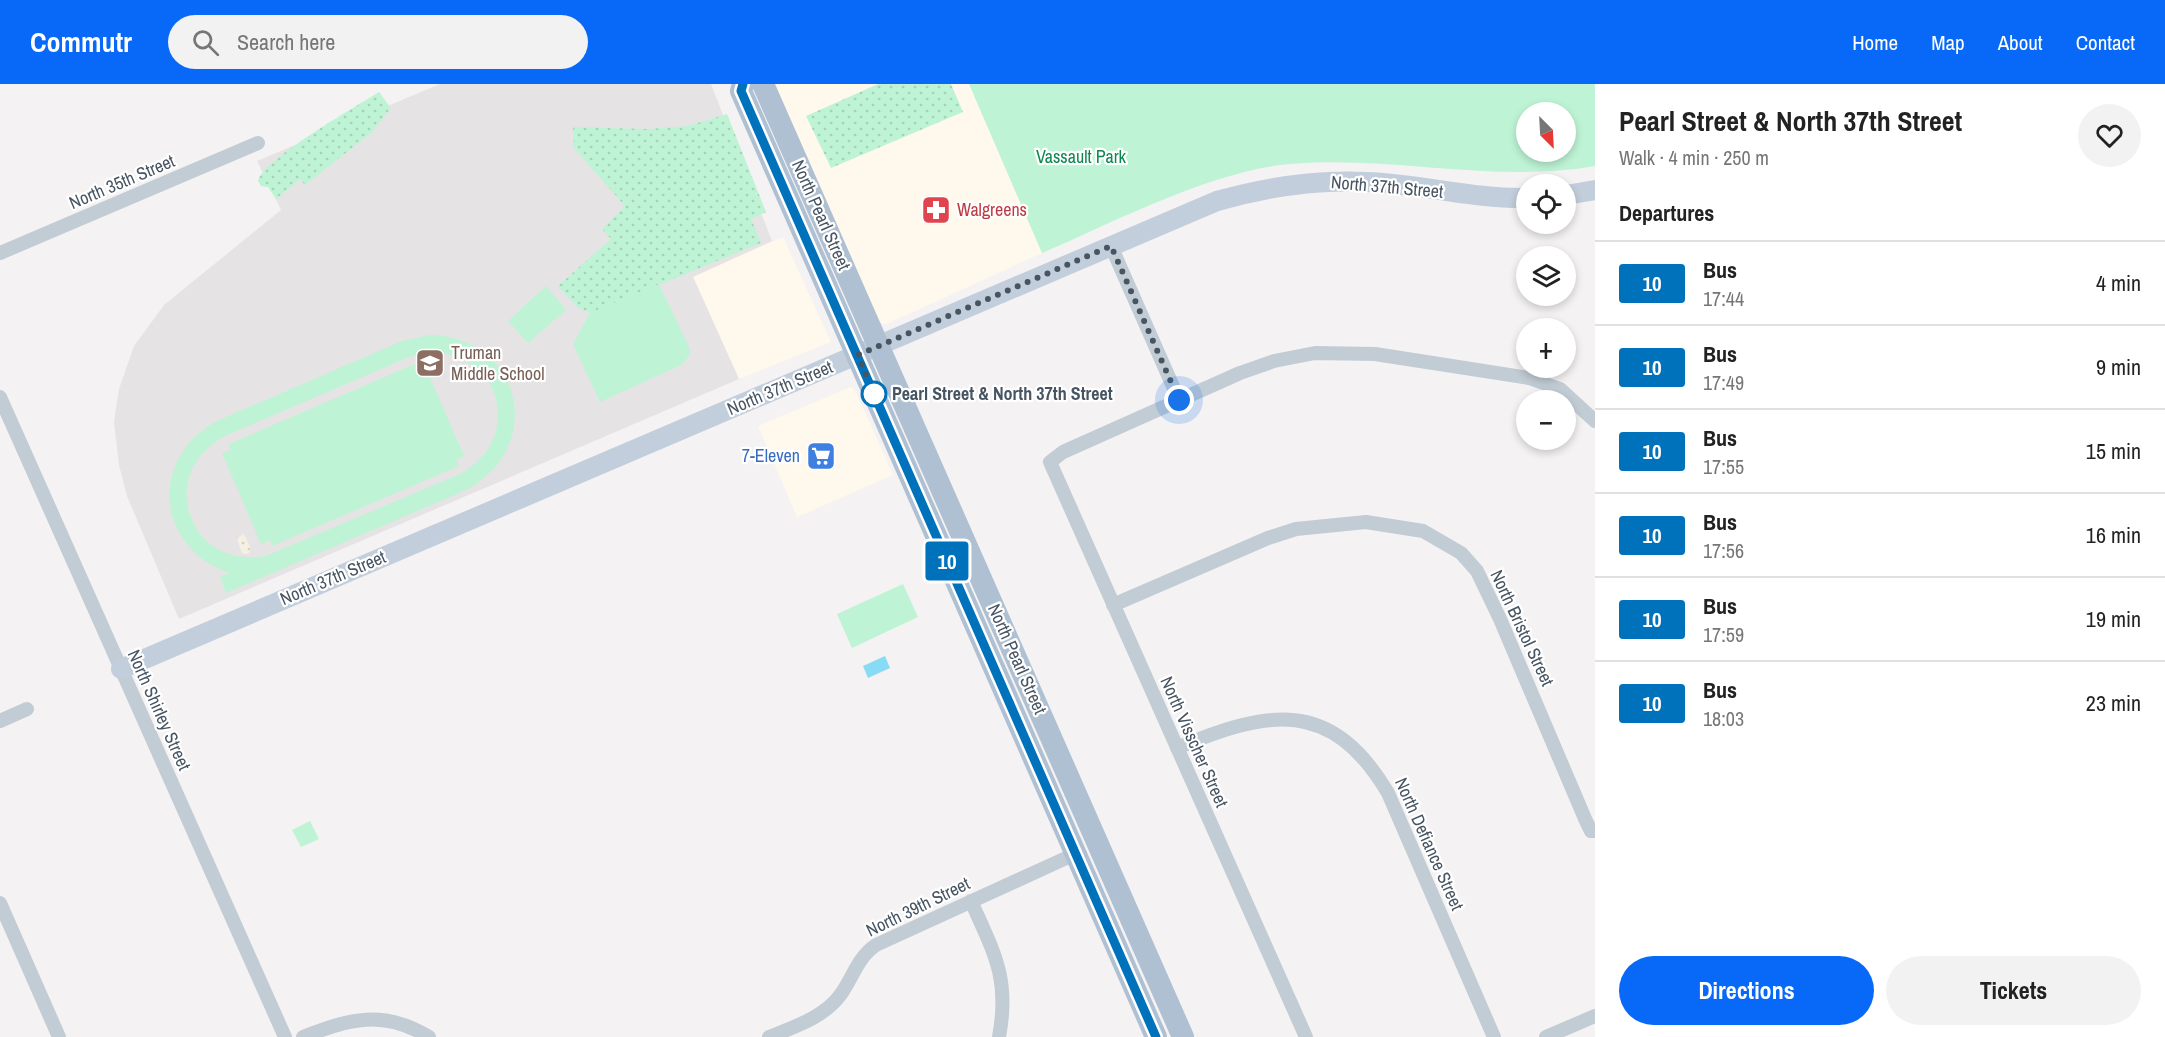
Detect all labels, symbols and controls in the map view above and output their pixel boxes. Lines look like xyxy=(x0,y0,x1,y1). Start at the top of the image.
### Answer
search box xyxy=(168,15,588,69)
text: Commutr xyxy=(30,23,132,61)
icon: search xyxy=(189,26,222,59)
text: Search here xyxy=(237,27,335,57)
text: Home xyxy=(1852,28,1898,57)
text: Map xyxy=(1931,28,1965,57)
text: About xyxy=(1998,28,2043,57)
text: Contact xyxy=(2076,28,2135,57)
north arrow xyxy=(1516,102,1576,162)
map controls xyxy=(1516,102,1576,450)
text: Pearl Street & North 37th Street xyxy=(1619,102,1962,140)
button: heart xyxy=(2078,104,2141,167)
park label: Vassault Park xyxy=(1036,144,1127,169)
text: Walk · 4 min · 250 m xyxy=(1619,144,1769,171)
street label: North 35th Street xyxy=(65,148,178,215)
street label: North Pearl Street xyxy=(786,156,857,274)
street label: North 37th Street xyxy=(1330,169,1444,204)
button: locate xyxy=(1516,174,1576,234)
pharmacy icon: Walgreens xyxy=(920,194,952,226)
place label: Walgreens xyxy=(957,197,1027,222)
text: Departures xyxy=(1619,198,1714,228)
button: layers xyxy=(1516,246,1576,306)
text: Bus xyxy=(1703,255,1737,285)
text: 4 min xyxy=(2096,268,2141,298)
text: 10 xyxy=(1642,269,1662,298)
text: 17:44 xyxy=(1703,285,1744,312)
button: + xyxy=(1516,318,1576,378)
text: Bus xyxy=(1703,339,1737,369)
place label: Truman Middle School xyxy=(451,340,545,386)
school or university icon: Truman Middle School xyxy=(414,347,446,379)
text: 9 min xyxy=(2096,352,2141,382)
text: 10 xyxy=(1642,353,1662,382)
street label: North 37th Street xyxy=(723,354,836,421)
text: 17:49 xyxy=(1703,369,1744,396)
marker: Pearl Street & North 37th Street xyxy=(861,381,887,407)
place label: Pearl Street & North 37th Street xyxy=(892,381,1113,406)
your location xyxy=(1164,385,1194,415)
button: − xyxy=(1516,390,1576,450)
text: Bus xyxy=(1703,423,1737,453)
text: 15 min xyxy=(2086,436,2141,466)
text: 10 xyxy=(1642,437,1662,466)
supermarket icon: 7-Eleven xyxy=(805,440,837,472)
place label: 7-Eleven xyxy=(742,443,800,468)
text: 17:55 xyxy=(1703,453,1744,480)
text: Bus xyxy=(1703,507,1737,537)
text: 16 min xyxy=(2086,520,2141,550)
text: 10 xyxy=(1642,521,1662,550)
text: 17:56 xyxy=(1703,537,1744,564)
line badge: 10 xyxy=(920,542,974,580)
street label: North 37th Street xyxy=(276,544,389,611)
text: 10 xyxy=(937,547,957,576)
street label: North Bristol Street xyxy=(1485,566,1560,690)
text: Bus xyxy=(1703,591,1737,621)
street label: North Pearl Street xyxy=(982,600,1053,718)
text: 19 min xyxy=(2086,604,2141,634)
text: 10 xyxy=(1642,605,1662,634)
text: 17:59 xyxy=(1703,621,1744,648)
street label: North Shirley Street xyxy=(122,646,197,774)
street label: North Visscher Street xyxy=(1154,672,1235,811)
text: Bus xyxy=(1703,675,1737,705)
text: 23 min xyxy=(2086,688,2141,718)
text: 10 xyxy=(1642,689,1662,718)
text: 18:03 xyxy=(1703,705,1744,732)
street label: North Defiance Street xyxy=(1389,774,1470,914)
street label: North 39th Street xyxy=(862,871,974,942)
button: Directions xyxy=(1619,956,1874,1025)
button: Tickets xyxy=(1886,956,2141,1025)

